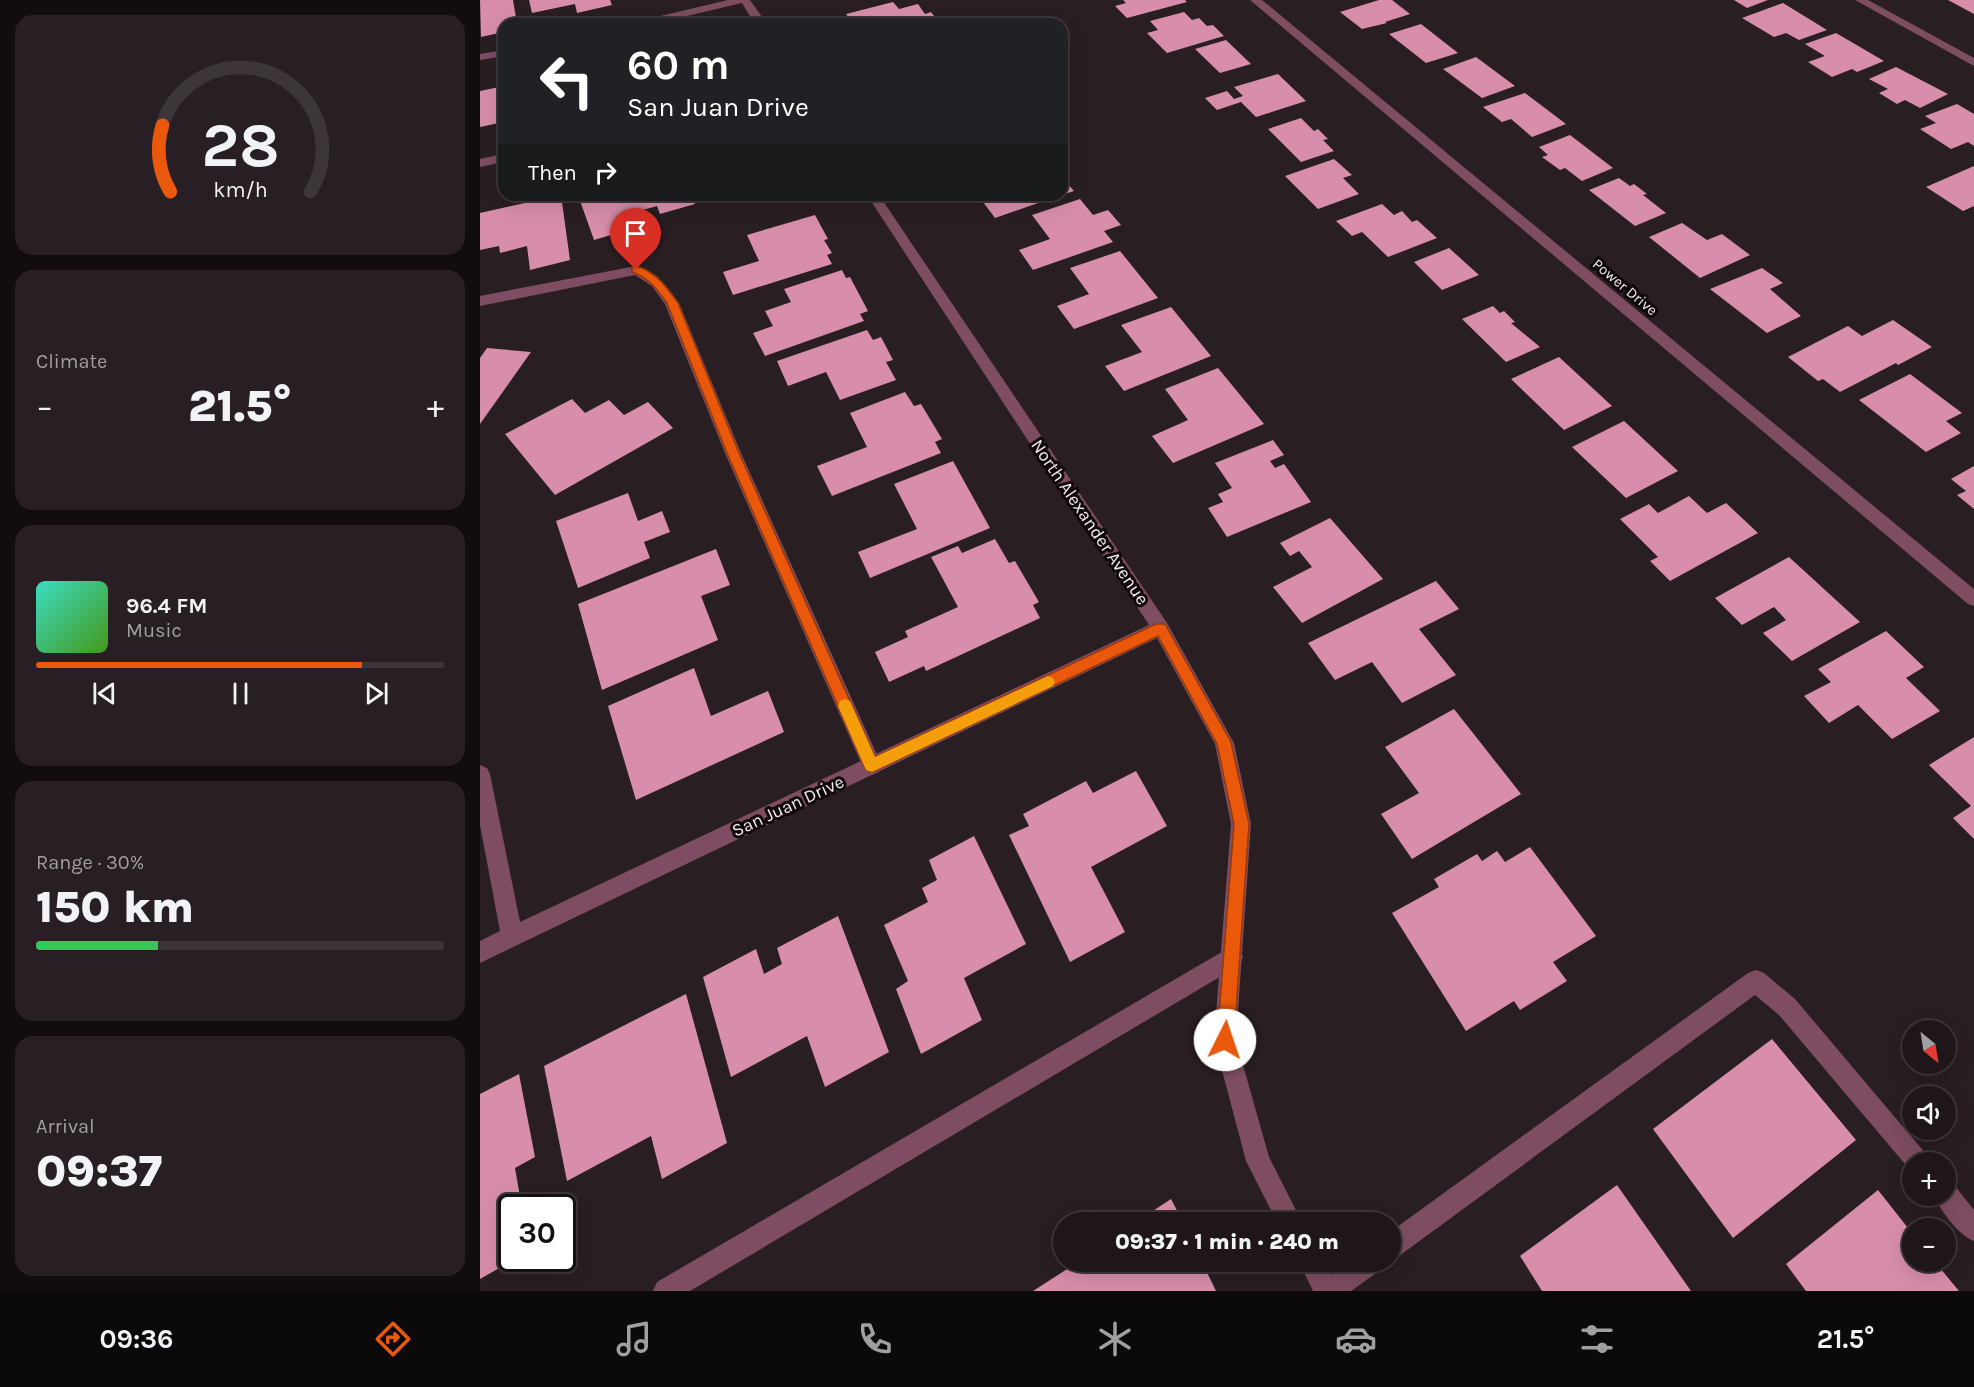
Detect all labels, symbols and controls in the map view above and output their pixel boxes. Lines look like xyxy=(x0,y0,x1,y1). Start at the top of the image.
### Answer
text: 60 m xyxy=(627,40,730,90)
icon: left xyxy=(528,42,606,120)
text: San Juan Drive xyxy=(627,91,809,123)
text: 28 xyxy=(201,109,279,182)
icon: right xyxy=(589,156,622,189)
text: Then xyxy=(528,160,577,186)
text: km/h xyxy=(213,177,267,202)
pin xyxy=(610,208,661,270)
icon: arrive xyxy=(619,217,652,250)
street label: Power Drive xyxy=(1589,255,1661,319)
text: Climate xyxy=(36,350,107,373)
text: 21.5° xyxy=(188,380,292,432)
text: − xyxy=(36,387,53,425)
text: + xyxy=(427,387,444,425)
street label: North Alexander Avenue xyxy=(1026,435,1154,609)
text: 96.4 FM xyxy=(126,593,207,619)
text: Music xyxy=(126,619,182,642)
icon: previous xyxy=(88,677,121,710)
icon: pause xyxy=(224,677,257,710)
icon: next xyxy=(360,677,393,710)
street label: San Juan Drive xyxy=(728,770,848,842)
text: Range · 30% xyxy=(36,851,144,874)
text: 150 km xyxy=(36,881,194,933)
position arrow xyxy=(1193,1008,1257,1072)
north arrow xyxy=(1902,1020,1956,1074)
map controls xyxy=(1902,1020,1956,1272)
button: sound xyxy=(1902,1086,1956,1140)
text: Arrival xyxy=(36,1115,95,1138)
text: 09:37 xyxy=(36,1145,162,1197)
button: + xyxy=(1902,1152,1956,1206)
speed limit sign: 30 xyxy=(498,1194,576,1272)
button: − xyxy=(1902,1218,1956,1272)
text: 09:37 · 1 min · 240 m xyxy=(1115,1229,1339,1255)
icon: directions xyxy=(372,1318,414,1360)
icon: music xyxy=(613,1318,655,1360)
icon: phone xyxy=(854,1318,896,1360)
icon: climate xyxy=(1094,1318,1136,1360)
icon: car xyxy=(1335,1318,1377,1360)
icon: filters xyxy=(1576,1318,1618,1360)
text: 09:36 xyxy=(99,1323,173,1355)
text: 21.5° xyxy=(1817,1323,1875,1355)

